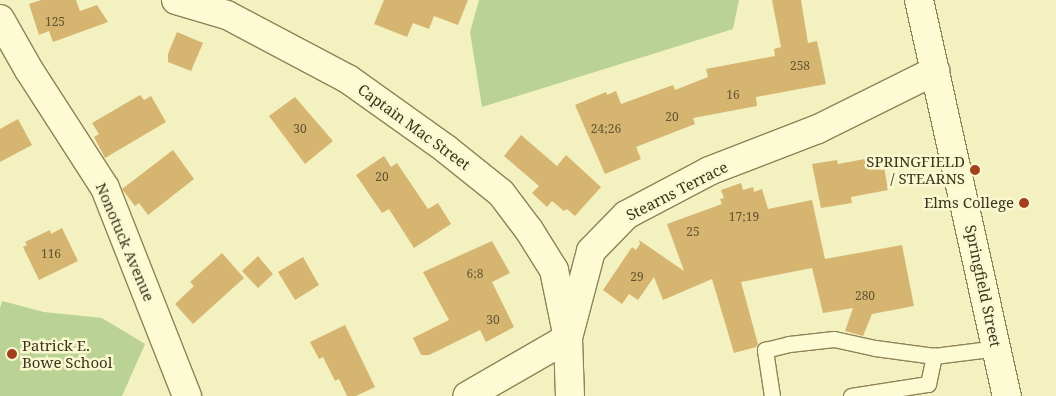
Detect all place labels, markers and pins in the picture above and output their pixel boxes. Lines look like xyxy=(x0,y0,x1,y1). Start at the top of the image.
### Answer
place label: SPRINGFIELD / STEARNS xyxy=(866,152,965,187)
marker: SPRINGFIELD / STEARNS xyxy=(969,164,981,176)
place label: Elms College xyxy=(924,194,1014,212)
marker: Elms College xyxy=(1018,197,1030,209)
place label: Patrick E. Bowe School xyxy=(22,336,112,371)
marker: Patrick E. Bowe School xyxy=(6,348,18,360)

